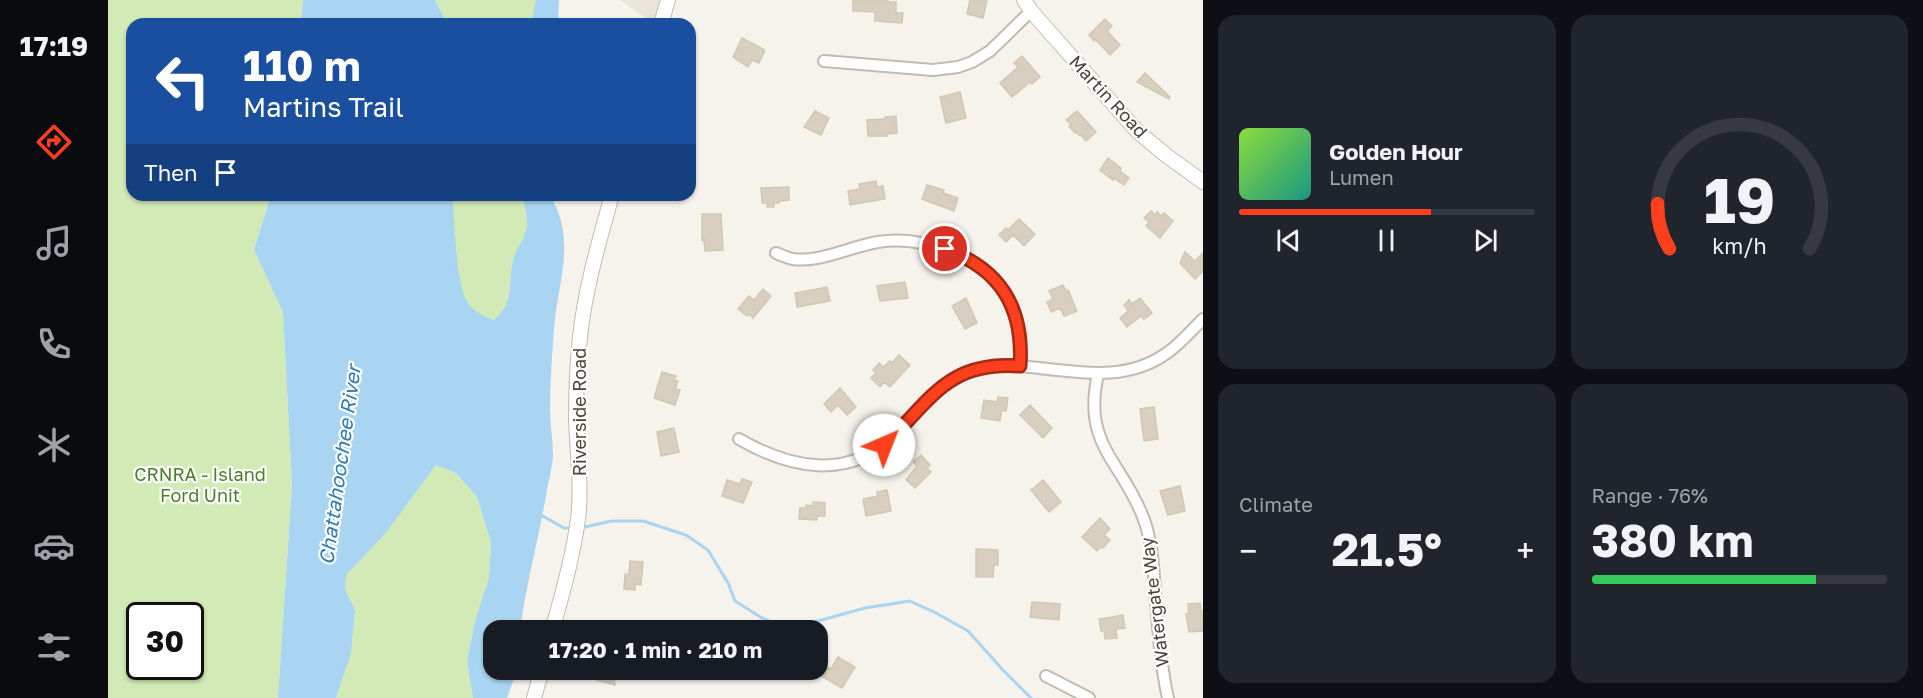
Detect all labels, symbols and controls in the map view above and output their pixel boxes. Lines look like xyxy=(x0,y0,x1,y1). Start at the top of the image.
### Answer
text: 17:19 xyxy=(20,30,88,62)
text: 110 m xyxy=(243,40,361,90)
icon: left xyxy=(144,42,222,120)
street label: Martin Road xyxy=(1065,51,1152,142)
text: Martins Trail xyxy=(243,91,404,123)
icon: directions xyxy=(33,121,75,163)
text: Golden Hour xyxy=(1329,138,1463,165)
icon: arrive xyxy=(209,156,242,189)
text: Then xyxy=(144,159,197,186)
text: 19 xyxy=(1703,162,1775,237)
text: Lumen xyxy=(1329,165,1394,189)
icon: music xyxy=(33,222,75,264)
pin xyxy=(919,223,970,274)
icon: previous xyxy=(1272,224,1305,257)
icon: pause xyxy=(1370,224,1403,257)
icon: next xyxy=(1469,224,1502,257)
icon: arrive xyxy=(928,232,961,265)
text: km/h xyxy=(1712,234,1767,260)
icon: phone xyxy=(33,323,75,365)
street label: Riverside Road xyxy=(568,348,590,476)
water label: Chattahoochee River xyxy=(313,361,365,566)
position arrow xyxy=(852,413,916,477)
icon: climate xyxy=(33,424,75,466)
park label: CRNRA - Island Ford Unit xyxy=(134,463,266,506)
text: Range · 76% xyxy=(1592,483,1708,507)
text: Climate xyxy=(1239,492,1313,516)
text: 380 km xyxy=(1592,513,1754,567)
text: 21.5° xyxy=(1332,522,1442,576)
icon: car xyxy=(33,525,75,567)
text: − xyxy=(1239,531,1257,570)
text: + xyxy=(1516,531,1535,570)
street label: Watergate Way xyxy=(1135,536,1173,668)
speed limit sign: 30 xyxy=(126,602,204,680)
icon: filters xyxy=(33,626,75,668)
text: 17:20 · 1 min · 210 m xyxy=(549,636,762,663)

